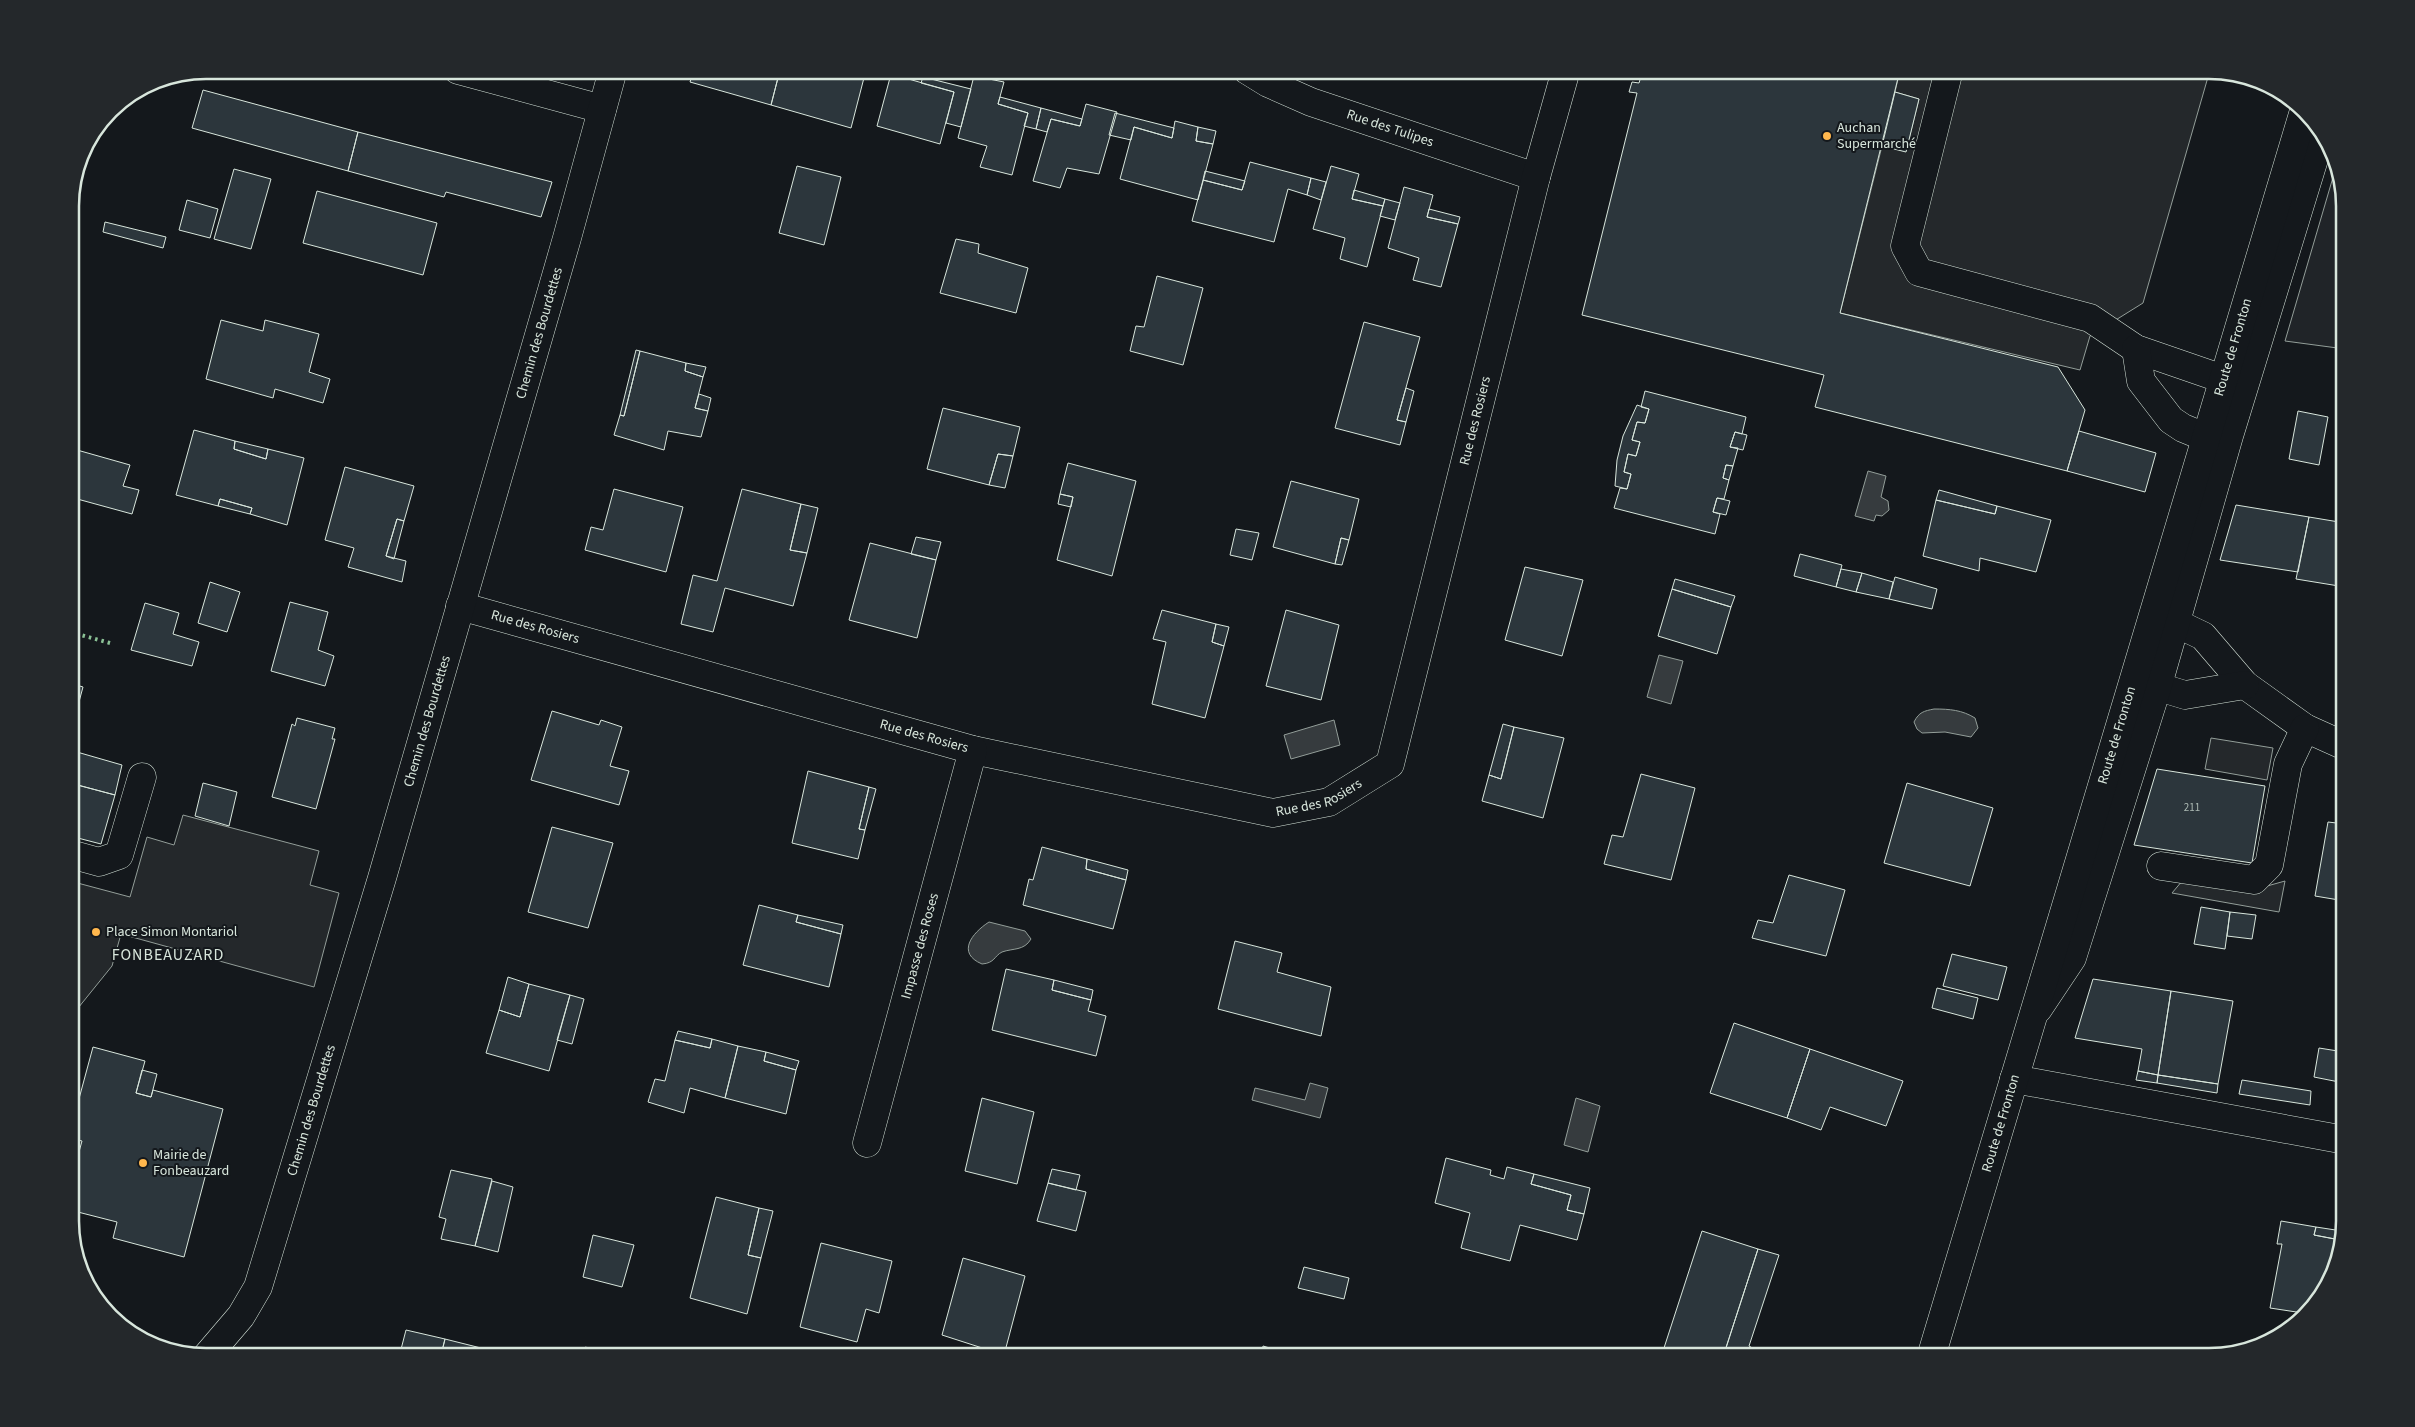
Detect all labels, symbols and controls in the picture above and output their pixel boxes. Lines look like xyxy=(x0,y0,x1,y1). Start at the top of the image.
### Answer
street label: Rue des Tulipes xyxy=(1344,104,1436,152)
place label: Auchan Supermarché xyxy=(1837,118,1916,154)
marker: Auchan Supermarché xyxy=(1821,130,1833,142)
street label: Chemin des Bourdettes xyxy=(511,265,568,401)
street label: Route de Fronton xyxy=(2209,296,2257,399)
street label: Rue des Rosiers xyxy=(1455,374,1496,467)
street label: Rue des Rosiers xyxy=(489,605,582,649)
street label: Chemin des Bourdettes xyxy=(399,653,456,789)
street label: Route de Fronton xyxy=(2093,684,2141,787)
street label: Rue des Rosiers xyxy=(877,714,971,758)
street label: Rue des Rosiers xyxy=(1274,774,1366,822)
house number: 211 xyxy=(2184,800,2200,815)
street label: Impasse des Roses xyxy=(896,891,944,1001)
place label: Place Simon Montariol xyxy=(106,922,238,942)
marker: Place Simon Montariol xyxy=(90,926,102,938)
district label: FONBEAUZARD xyxy=(112,944,224,966)
street label: Chemin des Bourdettes xyxy=(282,1042,341,1179)
street label: Route de Fronton xyxy=(1977,1072,2025,1175)
place label: Mairie de Fonbeauzard xyxy=(153,1145,229,1181)
marker: Mairie de Fonbeauzard xyxy=(137,1157,149,1169)

